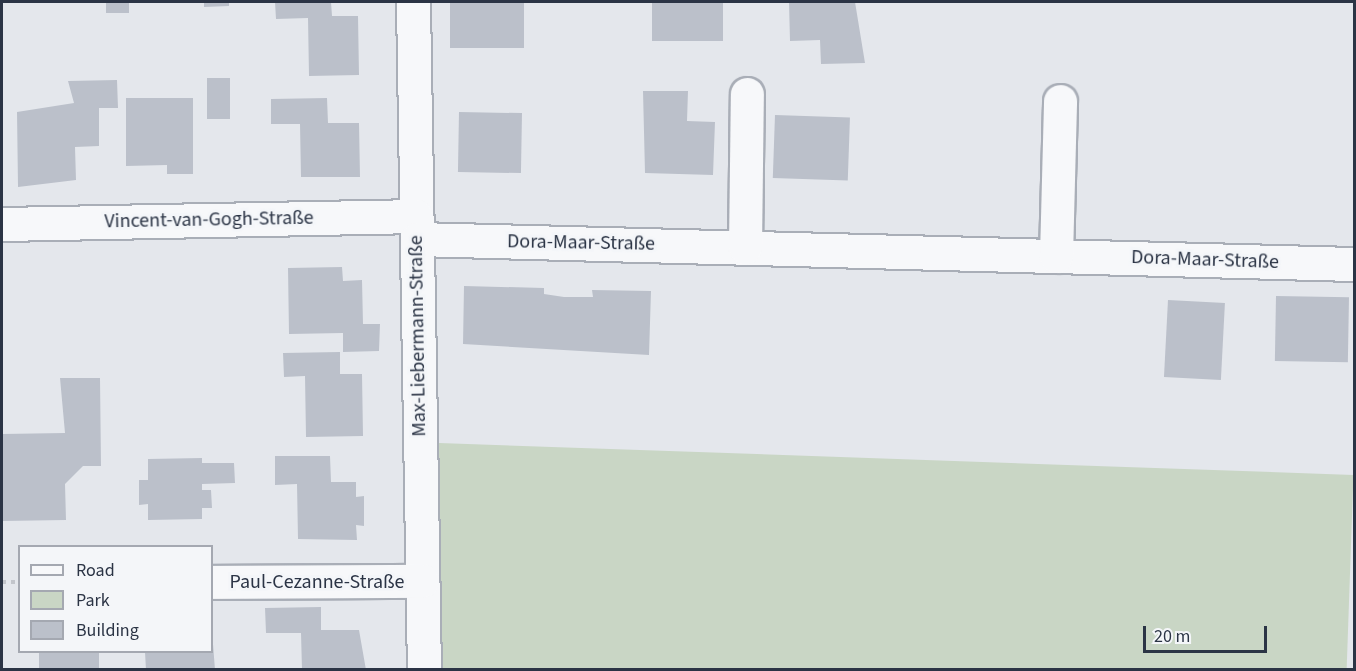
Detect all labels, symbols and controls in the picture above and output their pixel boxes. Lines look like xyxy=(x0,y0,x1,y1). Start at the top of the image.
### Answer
street label: Vincent-van-Gogh-Straße xyxy=(104,206,314,234)
street label: Dora-Maar-Straße xyxy=(507,230,655,256)
street label: Max-Liebermann-Straße xyxy=(404,235,432,437)
street label: Dora-Maar-Straße xyxy=(1131,245,1279,275)
legend xyxy=(18,545,213,653)
text: Road xyxy=(76,558,115,583)
street label: Paul-Cezanne-Straße xyxy=(229,570,405,594)
text: Park xyxy=(76,588,110,613)
scale bar xyxy=(1146,614,1270,652)
text: Building xyxy=(76,618,139,643)
text: 20 m xyxy=(1154,624,1190,649)

